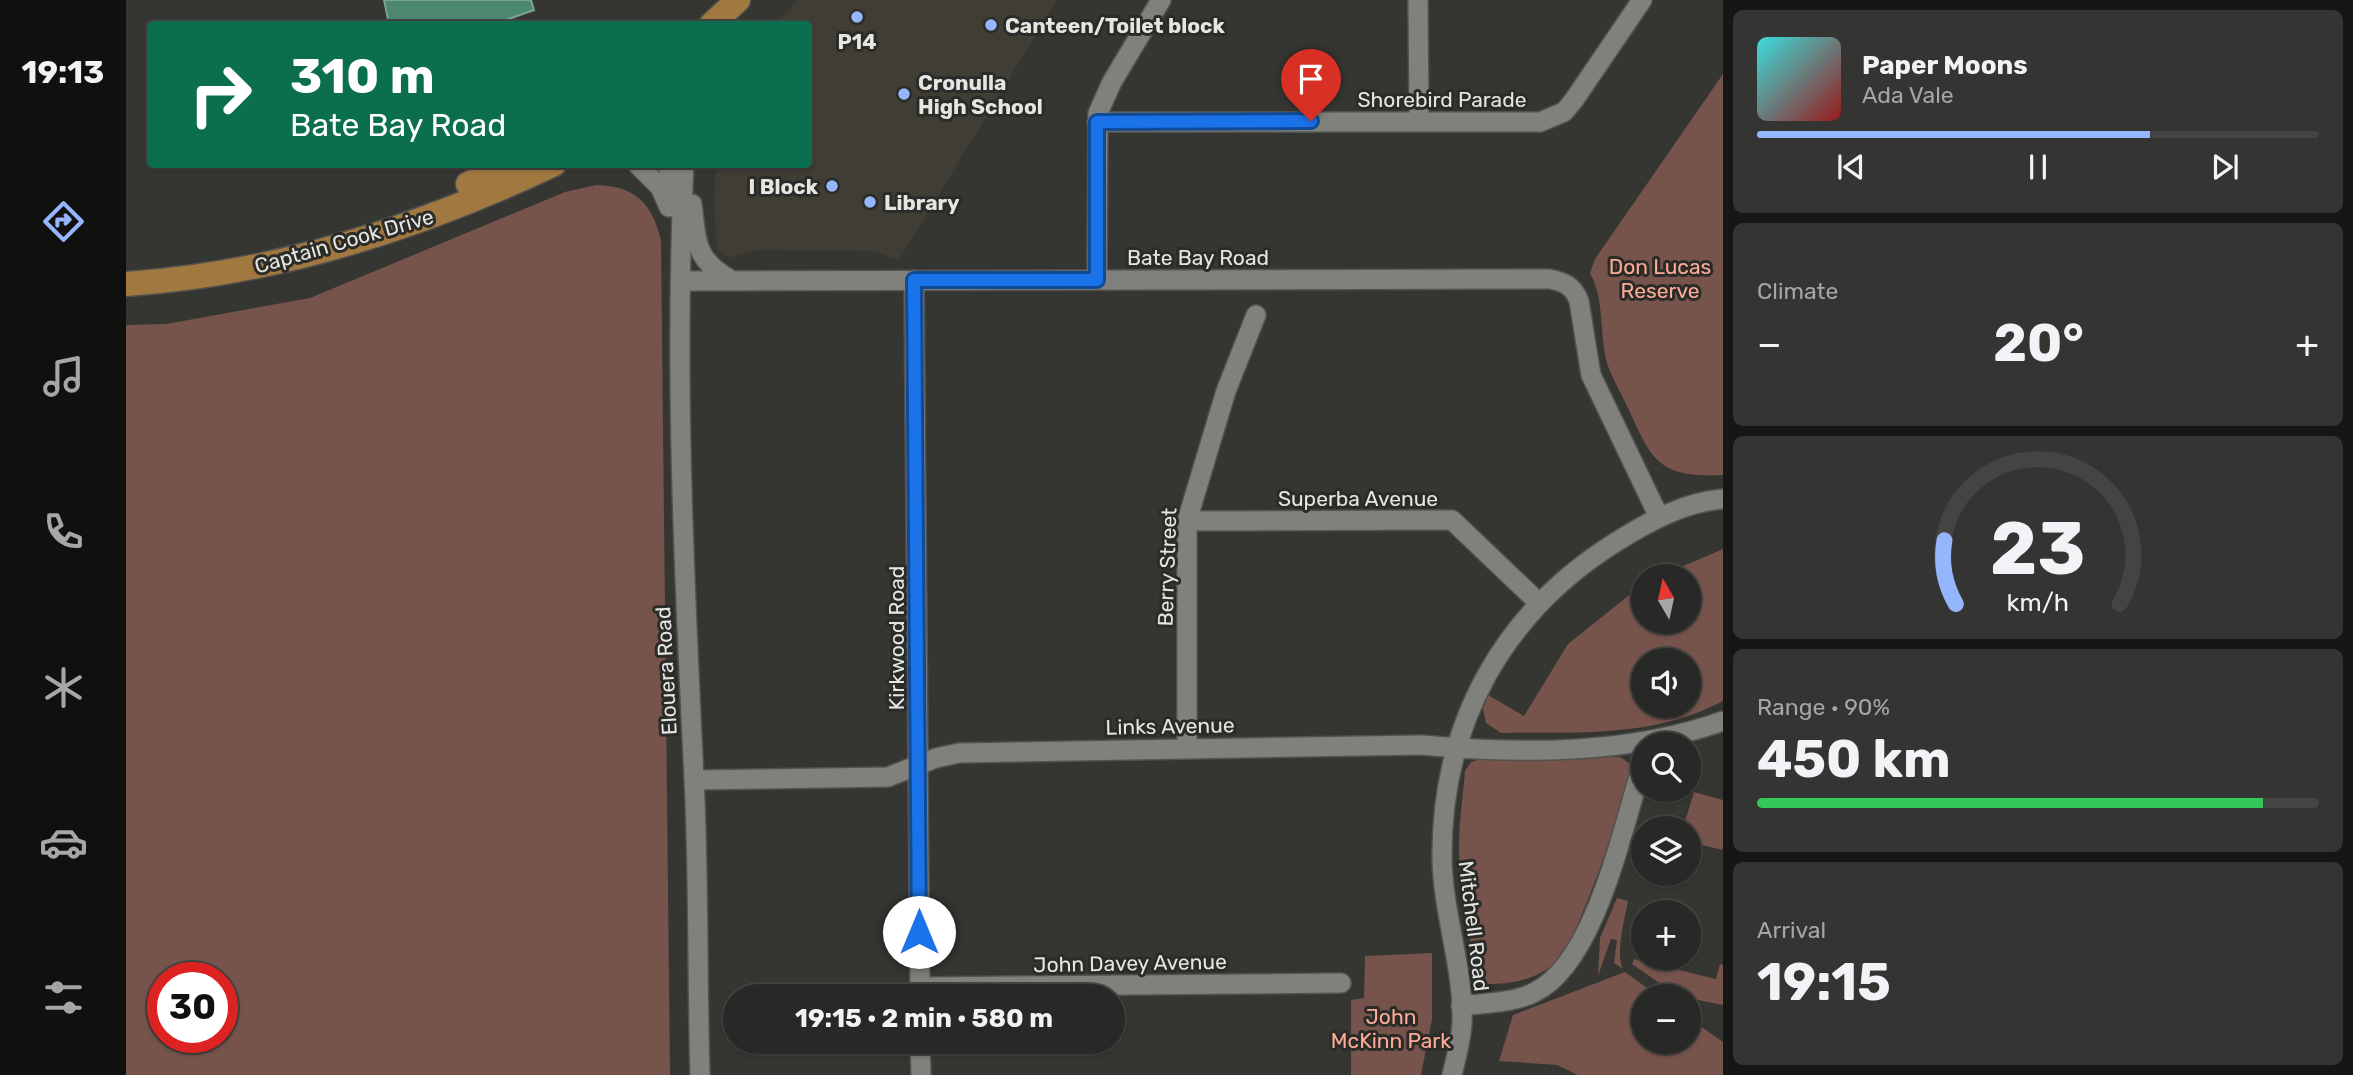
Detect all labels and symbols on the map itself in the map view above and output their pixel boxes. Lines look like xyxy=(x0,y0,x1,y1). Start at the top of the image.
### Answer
marker: P14 xyxy=(849,9,865,25)
place label: Canteen/Toilet block xyxy=(1005,13,1225,38)
marker: Canteen/Toilet block xyxy=(983,17,999,33)
place label: P14 xyxy=(838,29,876,54)
pin xyxy=(1281,49,1341,121)
place label: Cronulla High School xyxy=(918,70,1043,119)
marker: Cronulla High School xyxy=(896,86,912,102)
street label: Shorebird Parade xyxy=(1358,87,1526,112)
place label: I Block xyxy=(748,174,819,199)
marker: I Block xyxy=(824,178,840,194)
place label: Library xyxy=(884,190,960,215)
marker: Library xyxy=(862,194,878,210)
street label: Captain Cook Drive xyxy=(252,203,436,279)
street label: Bate Bay Road xyxy=(1127,245,1269,270)
park label: Don Lucas Reserve xyxy=(1609,254,1711,303)
street label: Superba Avenue xyxy=(1278,486,1438,511)
street label: Berry Street xyxy=(1152,507,1182,627)
north arrow xyxy=(1631,564,1701,634)
street label: Kirkwood Road xyxy=(884,566,909,710)
street label: Elouera Road xyxy=(650,606,682,736)
street label: Links Avenue xyxy=(1105,712,1235,740)
street label: Mitchell Road xyxy=(1454,859,1494,993)
position arrow xyxy=(882,895,956,969)
street label: John Davey Avenue xyxy=(1033,949,1227,977)
speed limit sign: 30 xyxy=(147,962,238,1053)
park label: John McKinn Park xyxy=(1331,1004,1451,1053)

